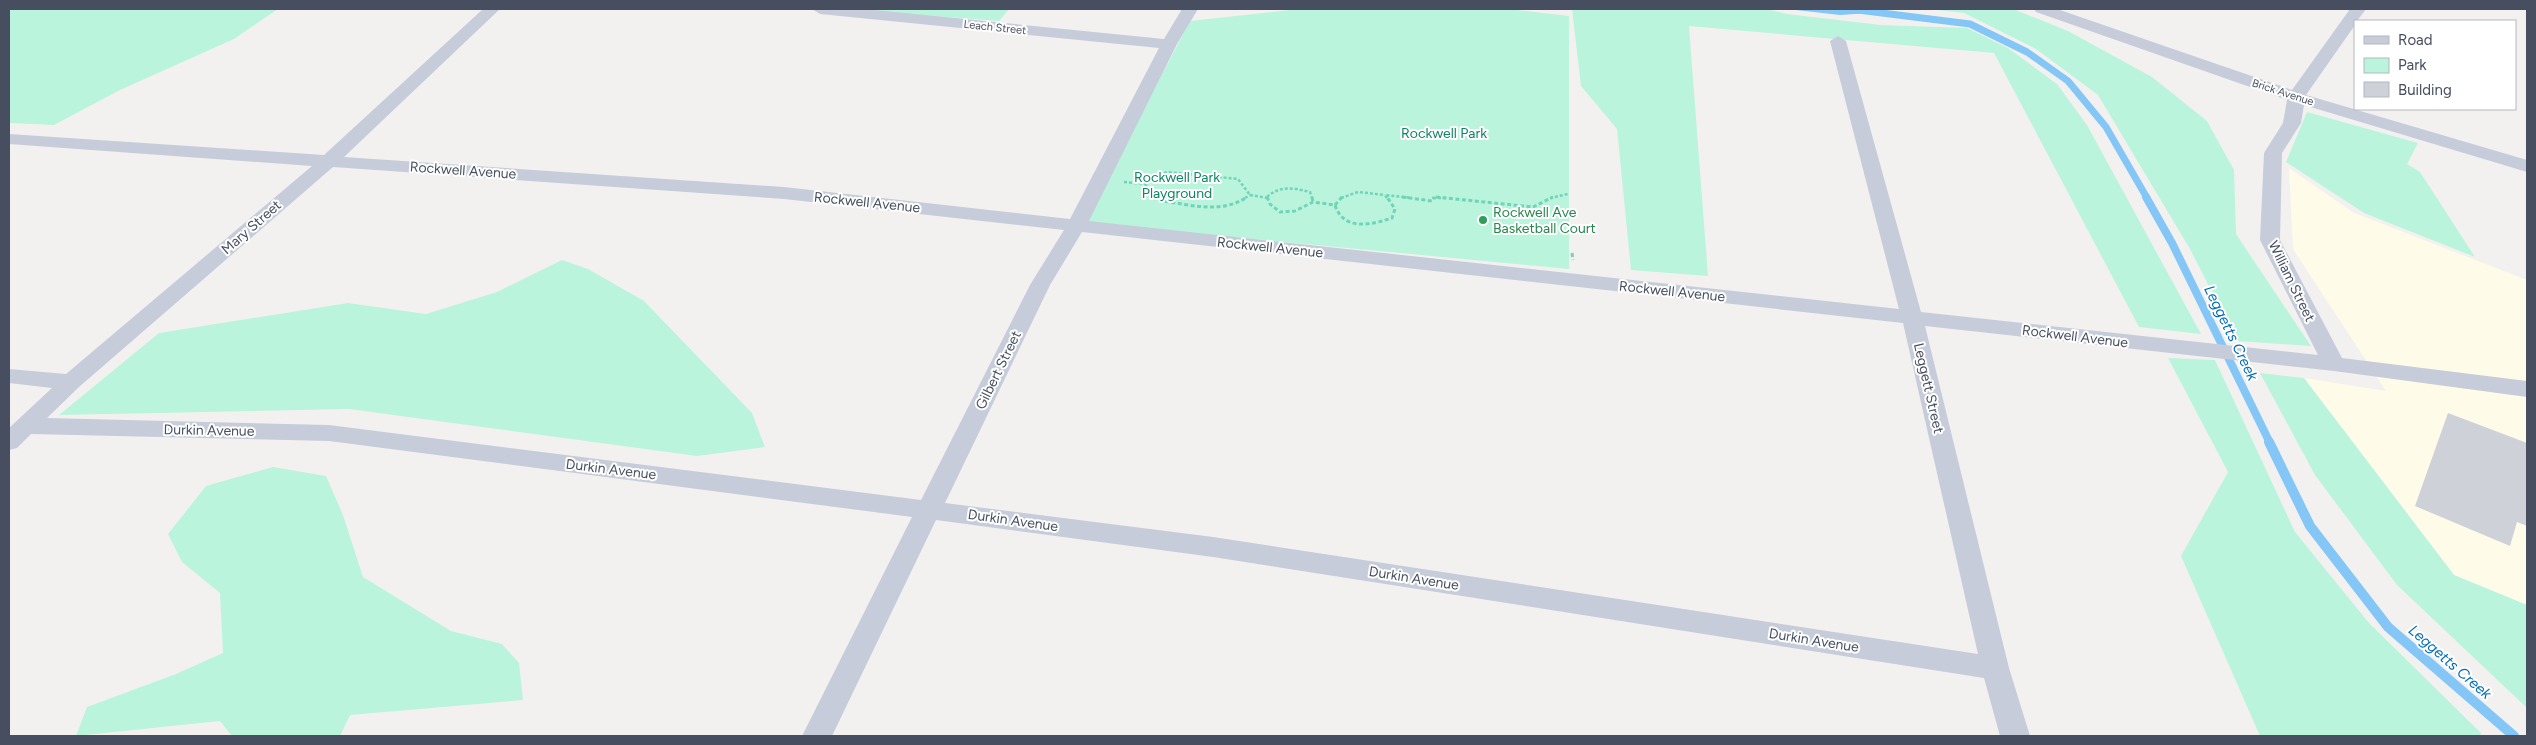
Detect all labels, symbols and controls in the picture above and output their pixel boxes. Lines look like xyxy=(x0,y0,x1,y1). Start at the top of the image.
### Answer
street label: Leach Street xyxy=(963,18,1027,37)
legend xyxy=(2354,20,2516,110)
text: Road xyxy=(2398,31,2433,49)
text: Park xyxy=(2398,56,2427,74)
street label: Brick Avenue xyxy=(2250,76,2315,109)
text: Building xyxy=(2398,81,2452,99)
park label: Rockwell Park xyxy=(1401,125,1487,142)
street label: Rockwell Avenue xyxy=(409,158,517,183)
park label: Rockwell Park Playground xyxy=(1134,169,1220,202)
street label: Rockwell Avenue xyxy=(813,188,921,217)
street label: Mary Street xyxy=(218,197,285,258)
place label: Rockwell Ave Basketball Court xyxy=(1493,204,1596,237)
marker: Rockwell Ave Basketball Court xyxy=(1477,214,1489,226)
street label: Rockwell Avenue xyxy=(1216,233,1324,262)
street label: William Street xyxy=(2265,238,2318,324)
street label: Rockwell Avenue xyxy=(1618,277,1726,306)
water label: Leggetts Creek xyxy=(2200,282,2262,384)
street label: Rockwell Avenue xyxy=(2021,322,2129,351)
street label: Gilbert Street xyxy=(972,328,1025,412)
street label: Leggett Street xyxy=(1910,341,1947,435)
street label: Durkin Avenue xyxy=(163,421,255,440)
street label: Durkin Avenue xyxy=(565,456,657,484)
street label: Durkin Avenue xyxy=(967,506,1059,535)
street label: Durkin Avenue xyxy=(1368,563,1460,594)
water label: Leggetts Creek xyxy=(2405,621,2496,703)
street label: Durkin Avenue xyxy=(1768,625,1860,656)

